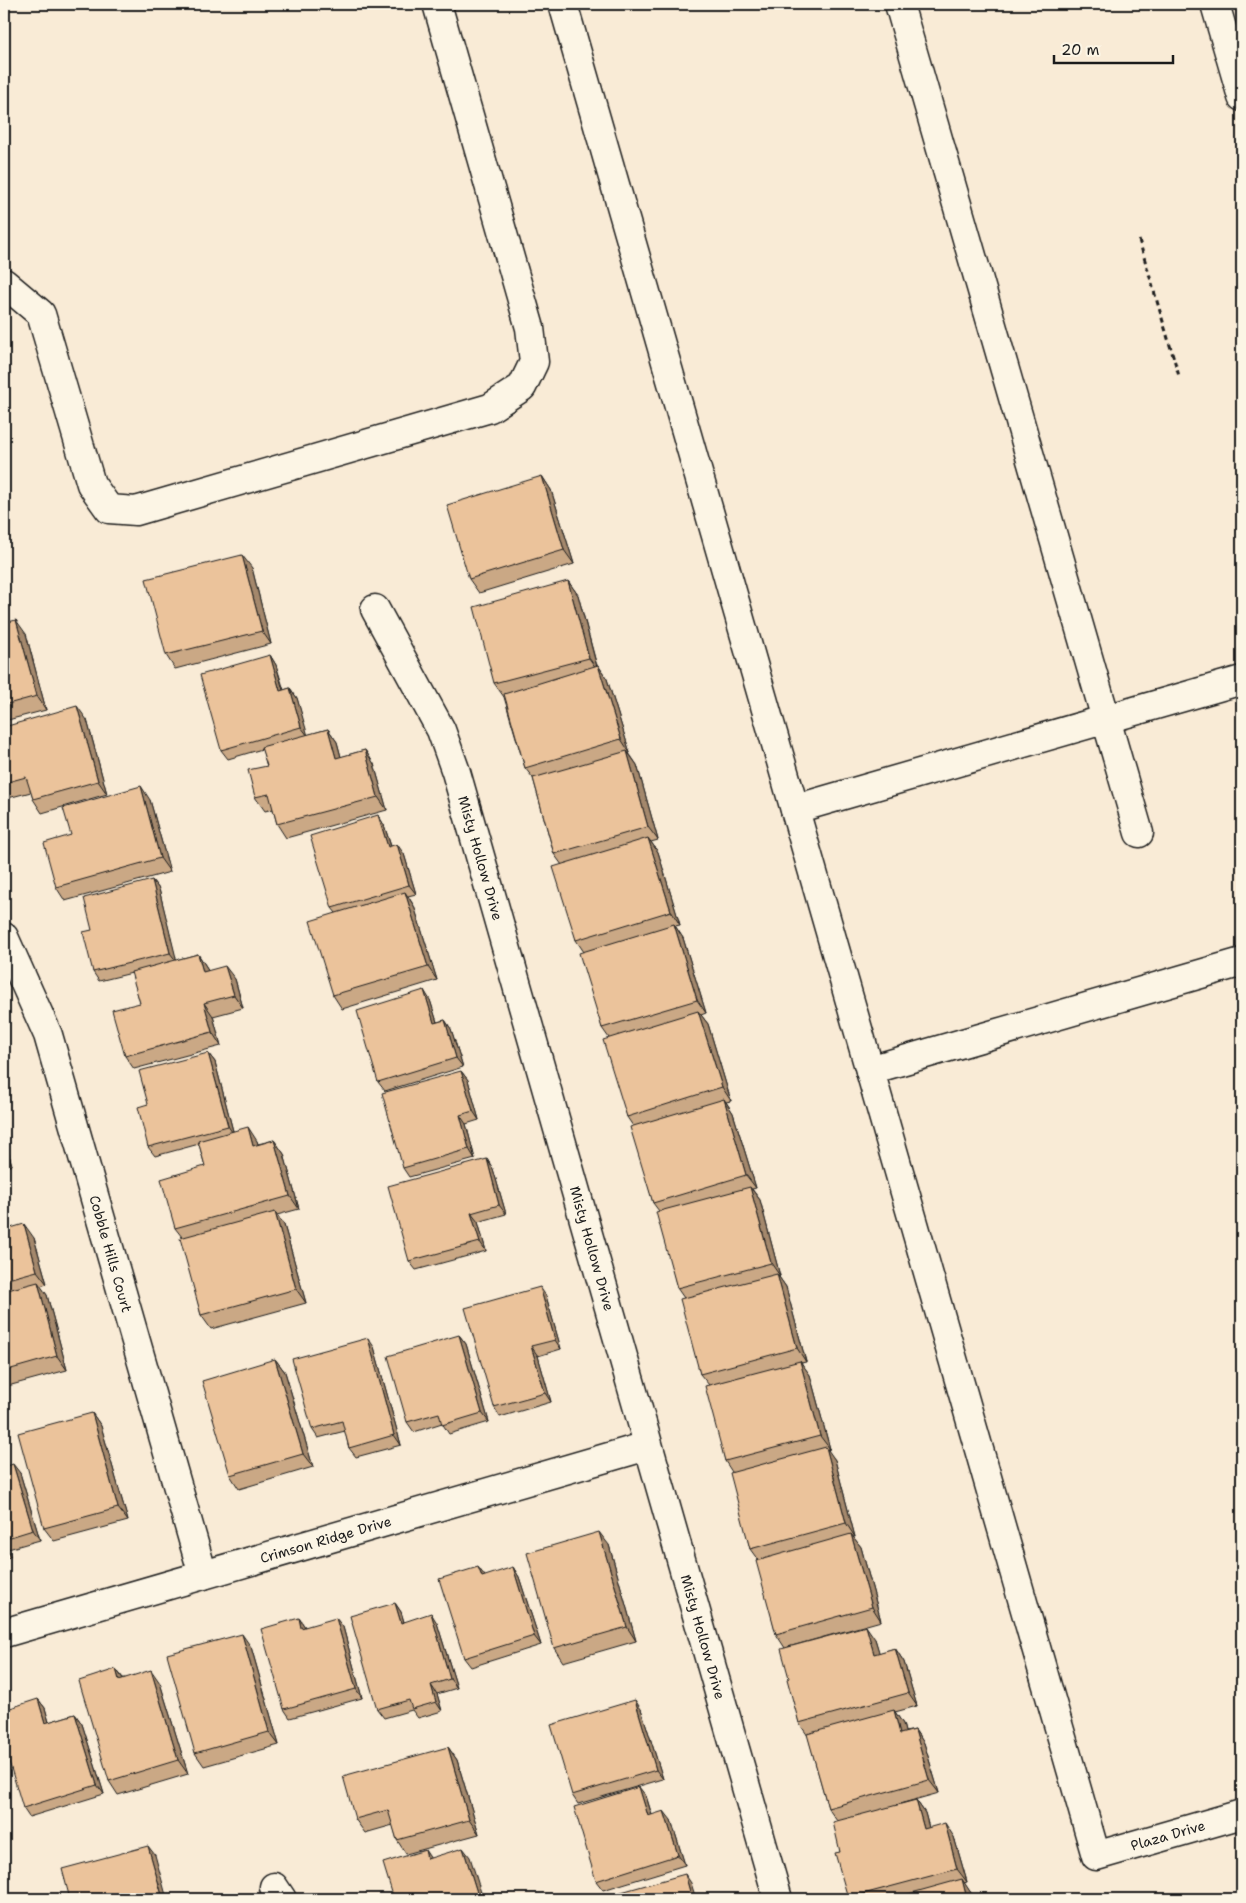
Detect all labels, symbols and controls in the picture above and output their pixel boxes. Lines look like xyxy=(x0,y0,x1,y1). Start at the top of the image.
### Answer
scale bar xyxy=(1054,32,1172,64)
text: 20 m xyxy=(1061,40,1100,60)
street label: Misty Hollow Drive xyxy=(454,794,507,923)
street label: Misty Hollow Drive xyxy=(566,1184,619,1313)
street label: Cobble Hills Court xyxy=(85,1193,136,1314)
street label: Crimson Ridge Drive xyxy=(258,1512,394,1567)
street label: Misty Hollow Drive xyxy=(677,1572,730,1701)
street label: Plaza Drive xyxy=(1128,1816,1207,1855)

